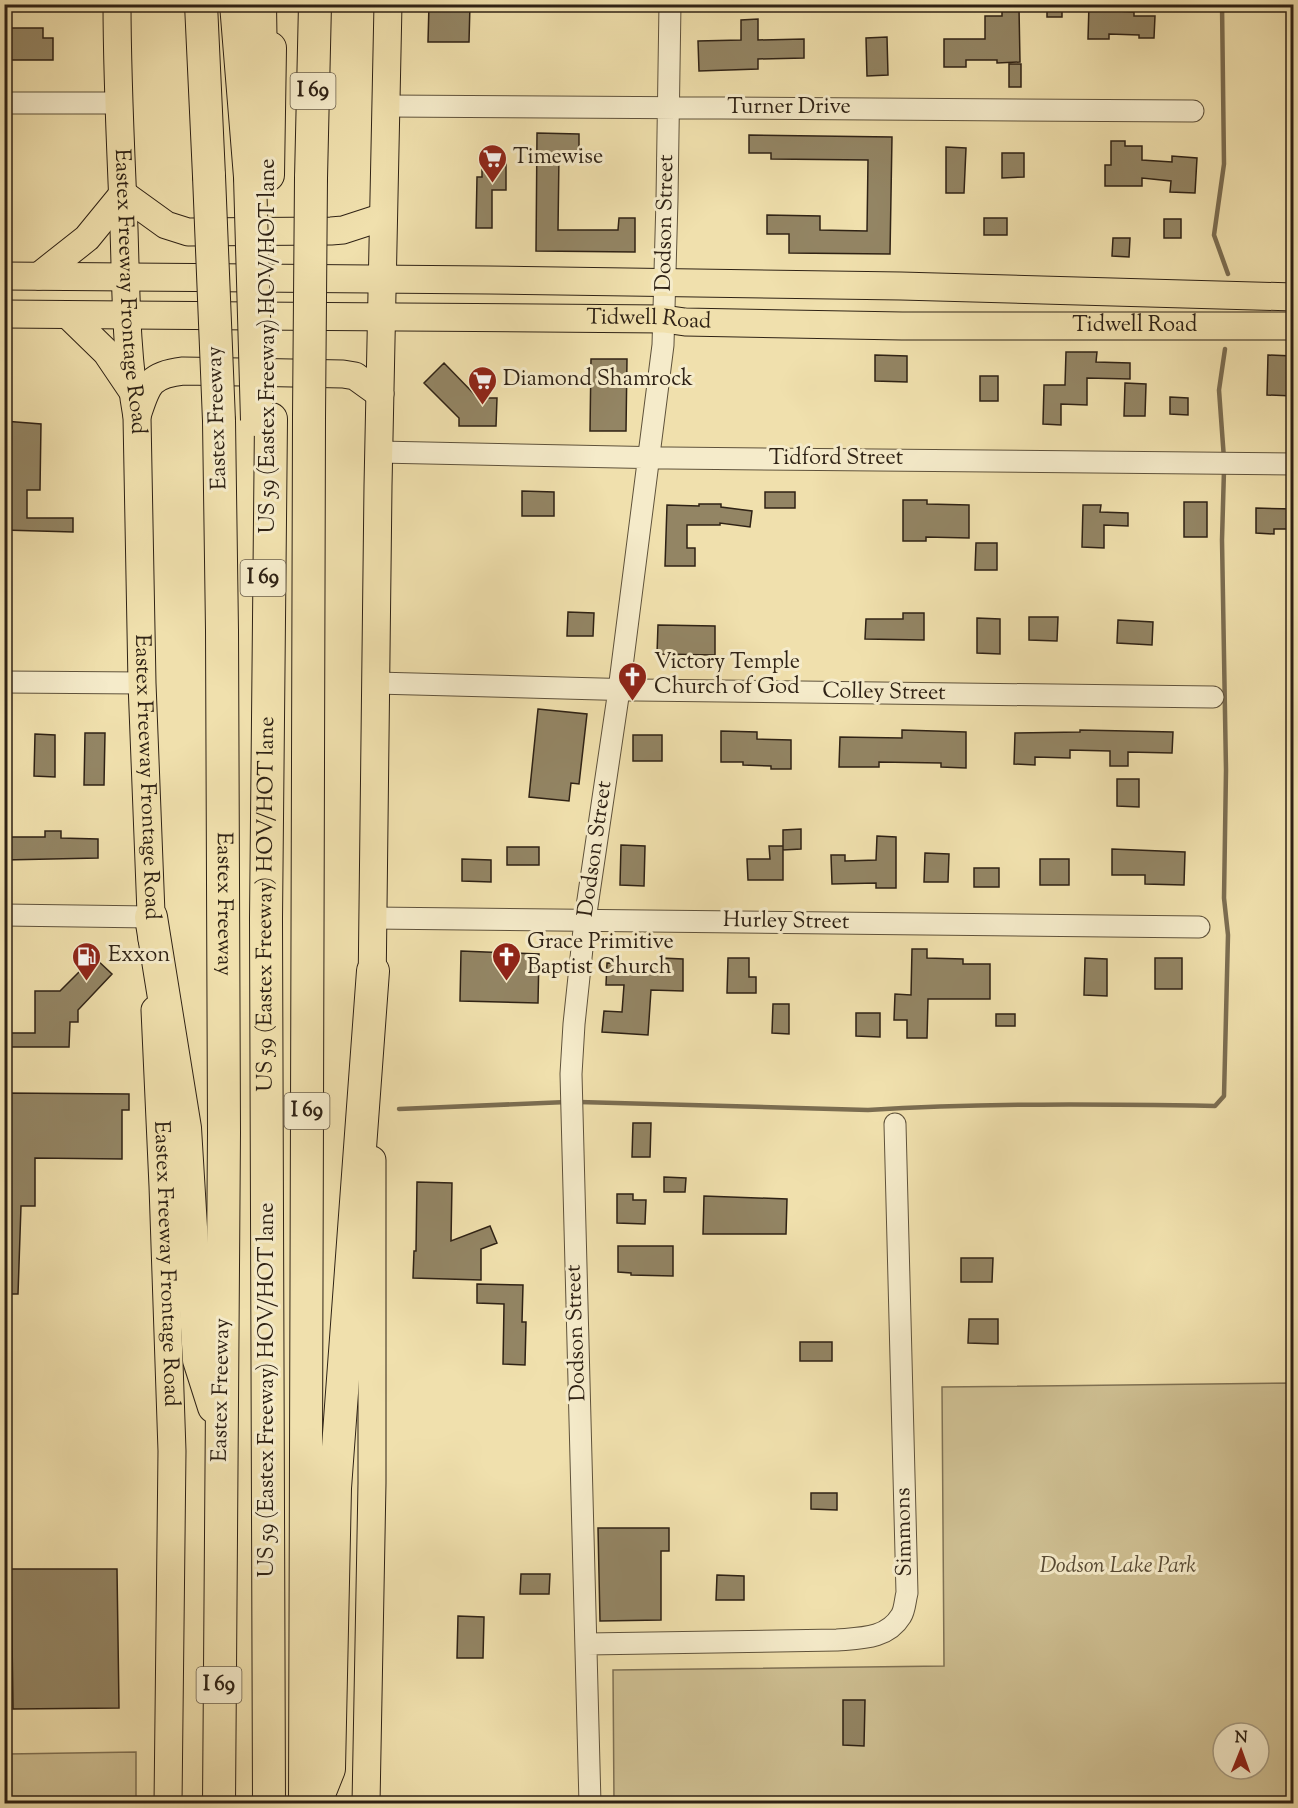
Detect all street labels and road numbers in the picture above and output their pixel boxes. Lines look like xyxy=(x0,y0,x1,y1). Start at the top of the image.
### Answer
road number: I 69 xyxy=(290,73,336,109)
street label: Turner Drive xyxy=(727,92,851,124)
street label: Eastex Freeway Frontage Road xyxy=(105,148,154,435)
street label: Dodson Street xyxy=(649,154,683,292)
street label: US 59 (Eastex Freeway) HOV/HOT lane xyxy=(253,158,285,534)
street label: Tidwell Road xyxy=(586,302,712,338)
street label: Tidwell Road xyxy=(1072,310,1197,342)
street label: Eastex Freeway xyxy=(199,345,237,490)
street label: Tidford Street xyxy=(769,443,904,475)
road number: I 69 xyxy=(240,560,286,596)
street label: Eastex Freeway Frontage Road xyxy=(125,634,167,921)
street label: Colley Street xyxy=(822,676,946,710)
street label: US 59 (Eastex Freeway) HOV/HOT lane xyxy=(250,716,284,1092)
street label: Dodson Street xyxy=(571,778,621,919)
street label: Eastex Freeway xyxy=(207,832,239,976)
street label: Hurley Street xyxy=(722,905,850,939)
road number: I 69 xyxy=(284,1093,330,1129)
street label: Eastex Freeway Frontage Road xyxy=(144,1120,186,1407)
street label: US 59 (Eastex Freeway) HOV/HOT lane xyxy=(252,1202,284,1578)
street label: Dodson Street xyxy=(559,1263,595,1402)
street label: Eastex Freeway xyxy=(205,1318,239,1462)
street label: Simmons xyxy=(888,1487,922,1577)
road number: I 69 xyxy=(196,1667,242,1703)

